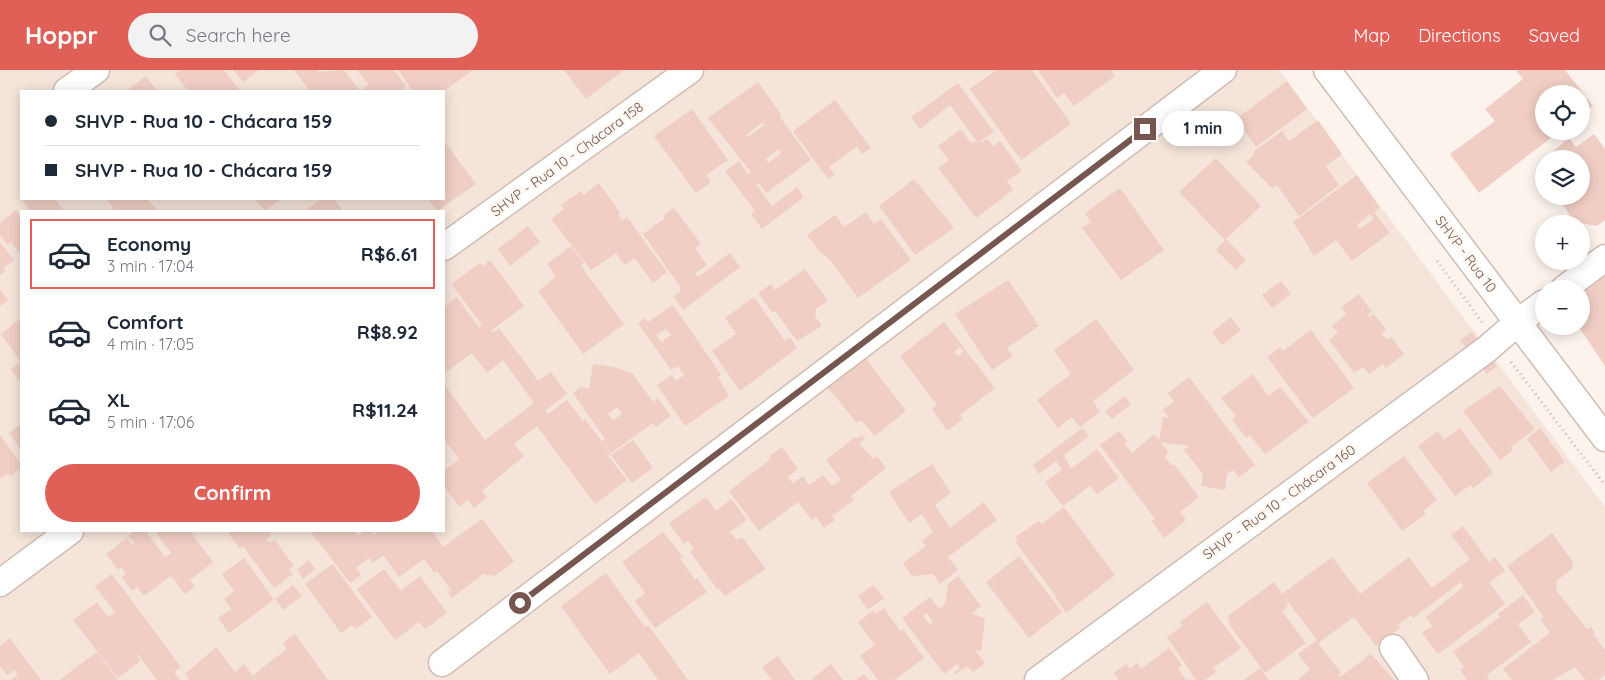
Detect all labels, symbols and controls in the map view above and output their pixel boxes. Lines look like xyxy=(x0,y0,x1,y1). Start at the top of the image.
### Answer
search box xyxy=(128,13,478,58)
text: Hoppr xyxy=(25,20,98,50)
icon: search xyxy=(146,21,174,49)
text: Search here xyxy=(186,23,291,47)
text: Map xyxy=(1353,24,1390,47)
text: Directions xyxy=(1418,24,1501,47)
text: Saved xyxy=(1529,24,1580,47)
map controls xyxy=(1535,85,1590,335)
button: locate xyxy=(1535,85,1590,140)
street label: SHVP - Rua 10 - Chácara 158 xyxy=(487,98,647,220)
text: SHVP - Rua 10 - Chácara 159 xyxy=(75,109,332,133)
callout: 1 min xyxy=(1162,112,1245,146)
route end xyxy=(1134,118,1156,140)
text: 1 min xyxy=(1184,118,1222,138)
button: layers xyxy=(1535,150,1590,205)
text: SHVP - Rua 10 - Chácara 159 xyxy=(75,158,332,182)
street label: SHVP - Rua 10 xyxy=(1431,212,1501,296)
button: + xyxy=(1535,215,1590,270)
icon: car xyxy=(47,232,92,277)
text: Economy xyxy=(107,232,191,256)
text: R$6.61 xyxy=(361,242,418,266)
text: 3 min · 17:04 xyxy=(107,256,194,276)
button: − xyxy=(1535,280,1590,335)
icon: car xyxy=(47,310,92,355)
text: Comfort xyxy=(107,310,184,334)
text: R$8.92 xyxy=(357,320,418,344)
text: 4 min · 17:05 xyxy=(107,334,194,354)
icon: car xyxy=(47,388,92,433)
text: XL xyxy=(107,388,130,412)
text: R$11.24 xyxy=(352,398,418,422)
text: 5 min · 17:06 xyxy=(107,412,194,432)
street label: SHVP - Rua 10 - Chácara 160 xyxy=(1199,440,1359,564)
button: Confirm xyxy=(45,464,420,522)
route start xyxy=(509,592,531,614)

